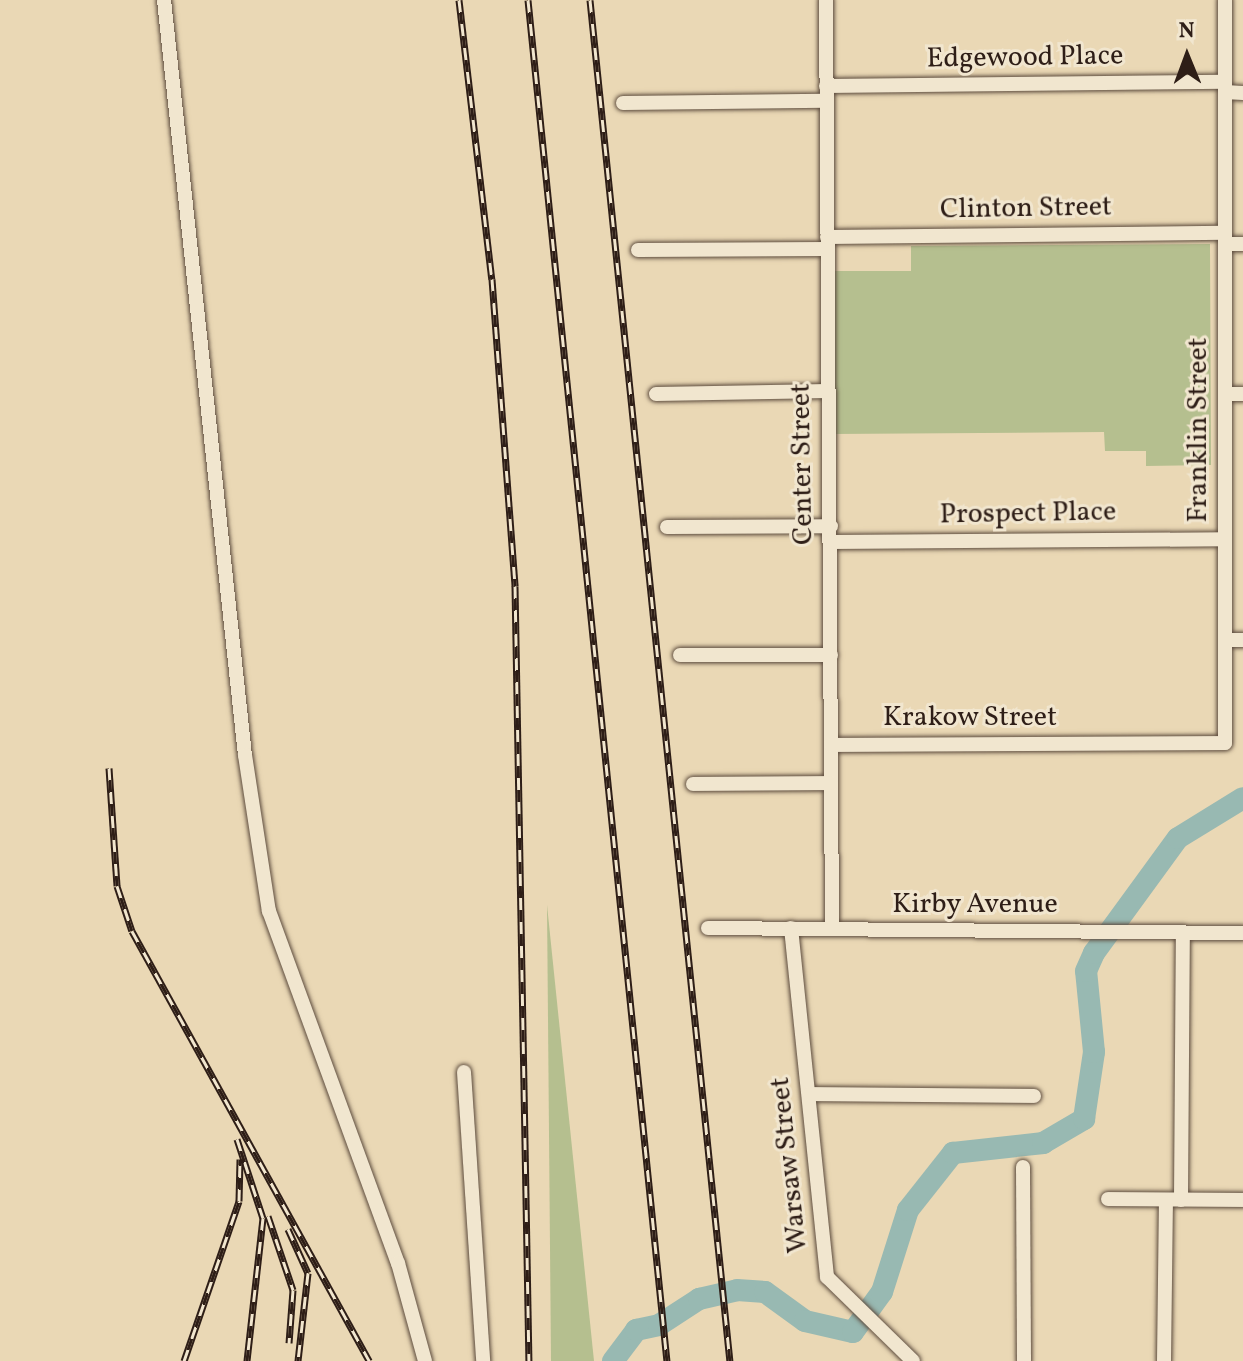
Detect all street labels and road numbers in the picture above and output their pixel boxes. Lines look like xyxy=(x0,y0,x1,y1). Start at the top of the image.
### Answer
street label: Edgewood Place xyxy=(926,39,1124,77)
street label: Clinton Street xyxy=(940,191,1112,227)
street label: Franklin Street xyxy=(1182,337,1216,523)
street label: Center Street xyxy=(785,383,821,545)
street label: Prospect Place xyxy=(939,496,1117,532)
street label: Krakow Street xyxy=(883,701,1057,735)
street label: Kirby Avenue xyxy=(892,888,1058,922)
street label: Warsaw Street xyxy=(764,1075,816,1255)

